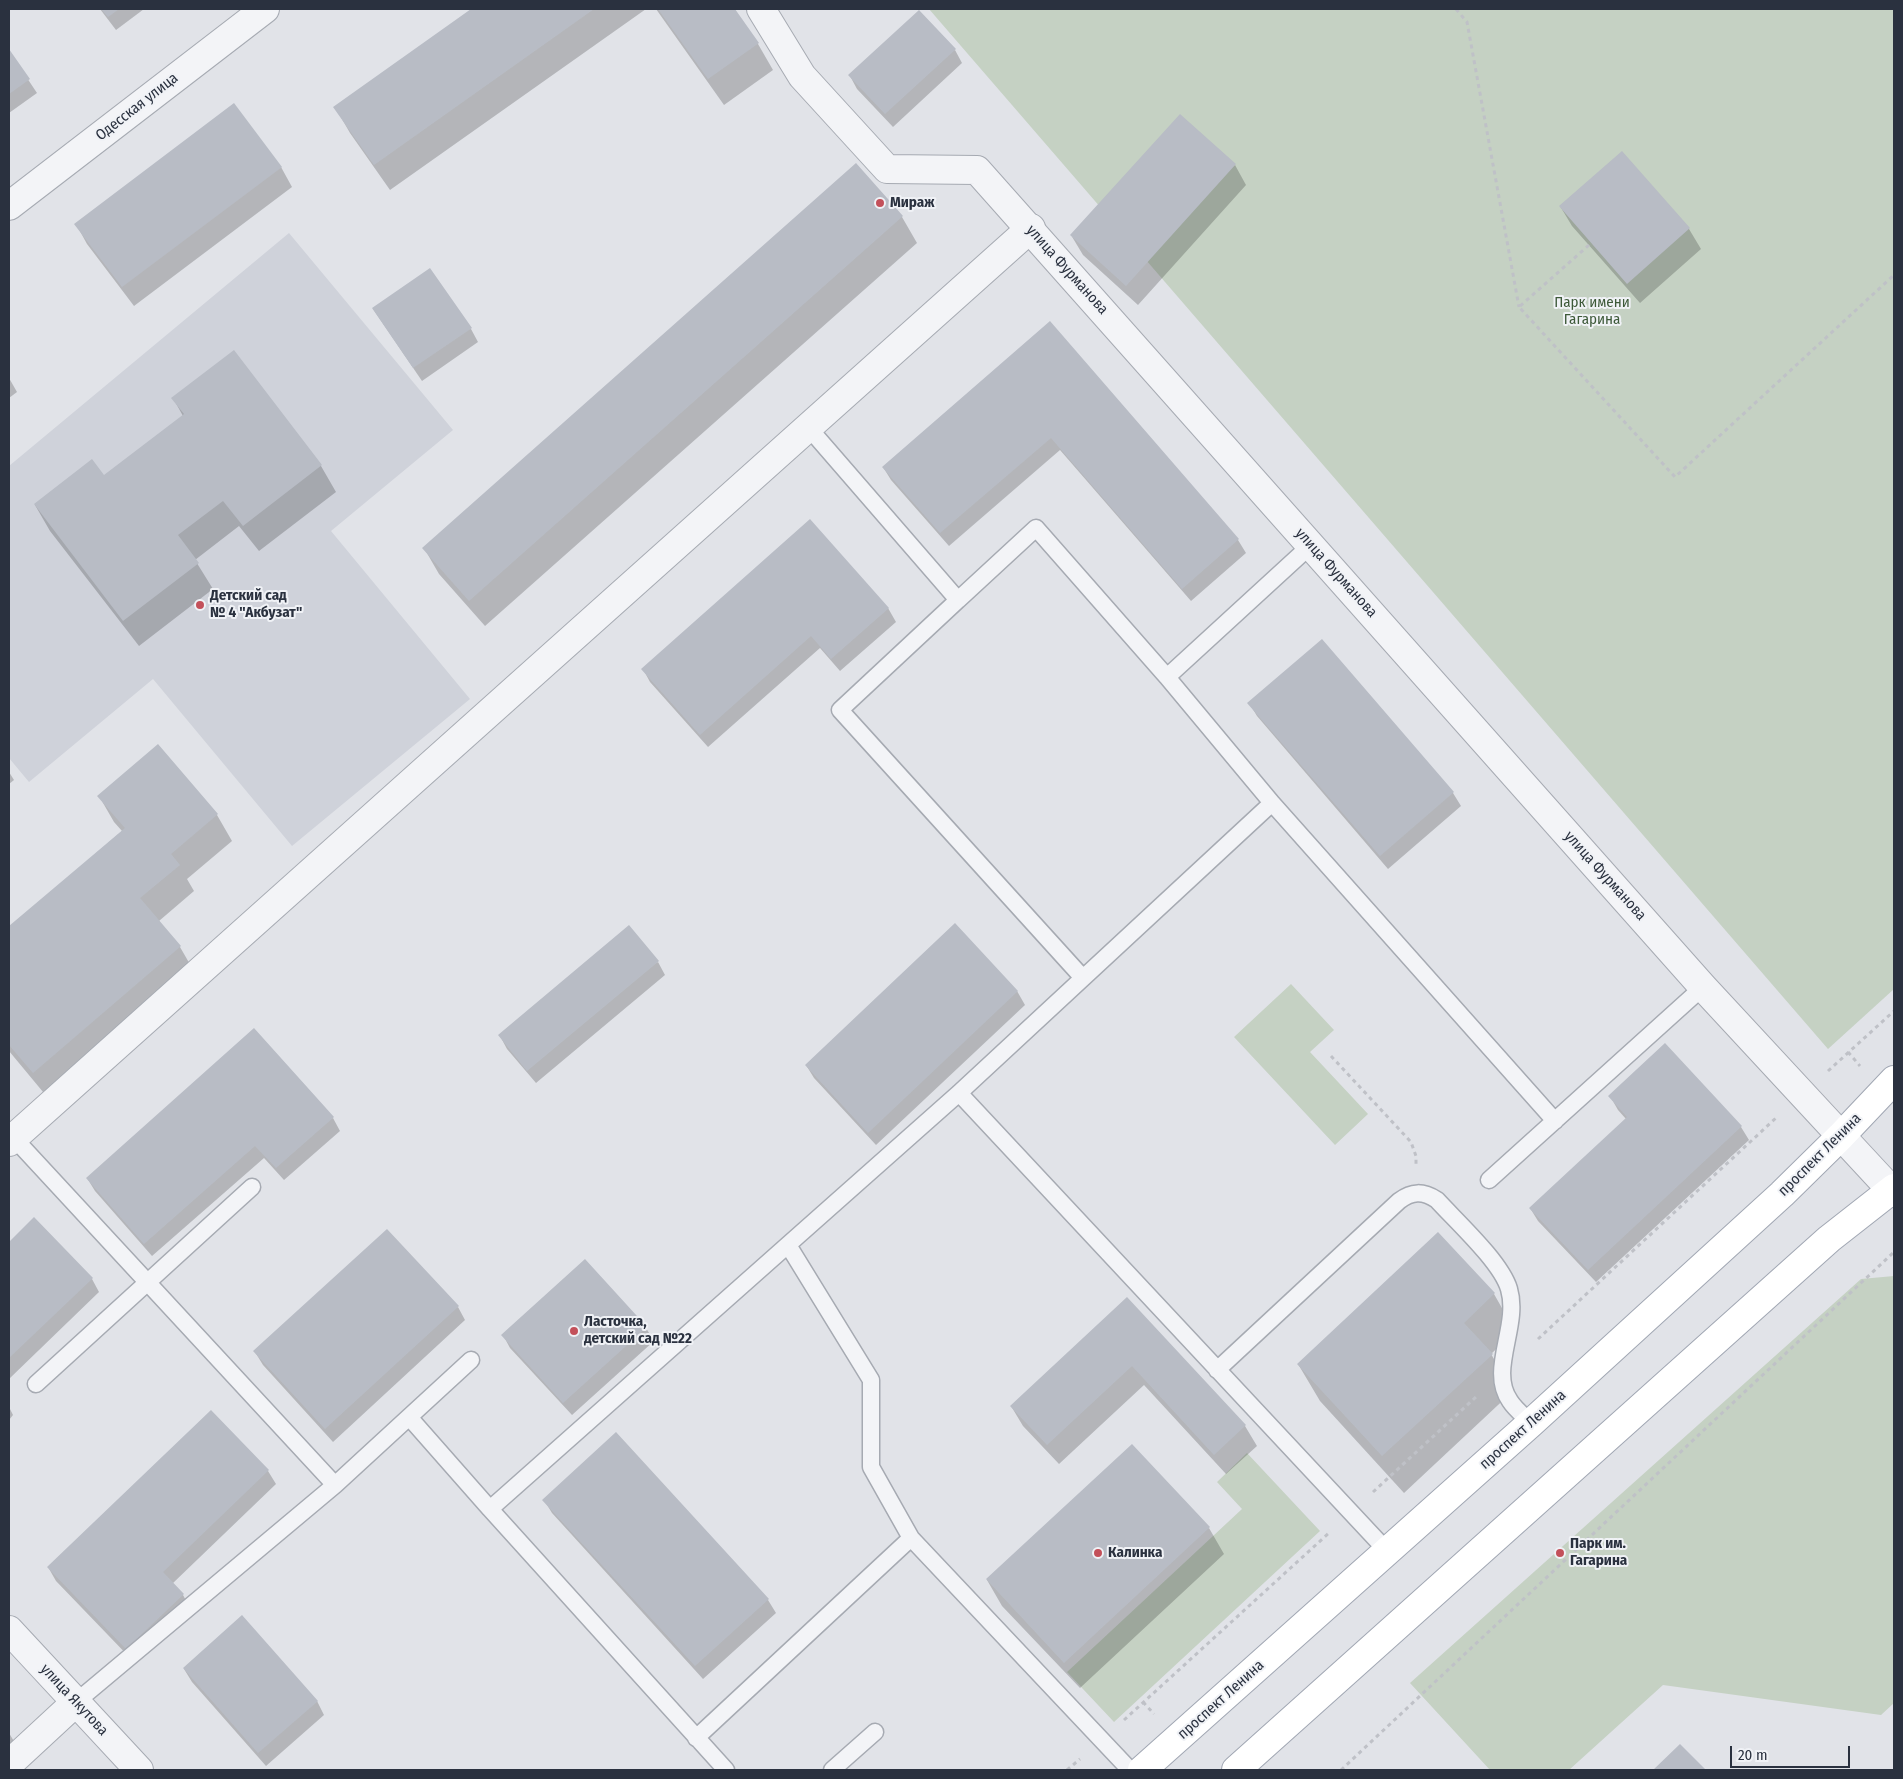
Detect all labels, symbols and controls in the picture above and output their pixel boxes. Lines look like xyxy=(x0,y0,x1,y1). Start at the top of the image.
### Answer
street label: Одесская улица xyxy=(92,69,182,145)
place label: Мираж xyxy=(890,194,935,212)
marker: Мираж xyxy=(874,197,886,209)
street label: улица Фурманова xyxy=(1022,222,1112,318)
park label: Парк имени Гагарина xyxy=(1554,294,1630,329)
street label: улица Фурманова xyxy=(1291,525,1381,621)
place label: Детский сад № 4 "Акбузат" xyxy=(210,587,302,622)
marker: Детский сад № 4 "Акбузат" xyxy=(194,599,206,611)
street label: улица Фурманова xyxy=(1560,828,1650,924)
street label: проспект Ленина xyxy=(1775,1110,1865,1200)
place label: Ласточка, детский сад №22 xyxy=(584,1313,692,1348)
marker: Ласточка, детский сад №22 xyxy=(568,1325,580,1337)
street label: проспект Ленина xyxy=(1476,1387,1570,1473)
place label: Парк им. Гагарина xyxy=(1570,1535,1627,1570)
place label: Калинка xyxy=(1108,1544,1162,1562)
marker: Калинка xyxy=(1092,1547,1104,1559)
marker: Парк им. Гагарина xyxy=(1554,1547,1566,1559)
street label: проспект Ленина xyxy=(1174,1657,1268,1743)
street label: улица Якутова xyxy=(36,1660,112,1740)
scale bar xyxy=(1733,1736,1853,1768)
text: 20 m xyxy=(1738,1746,1768,1764)

